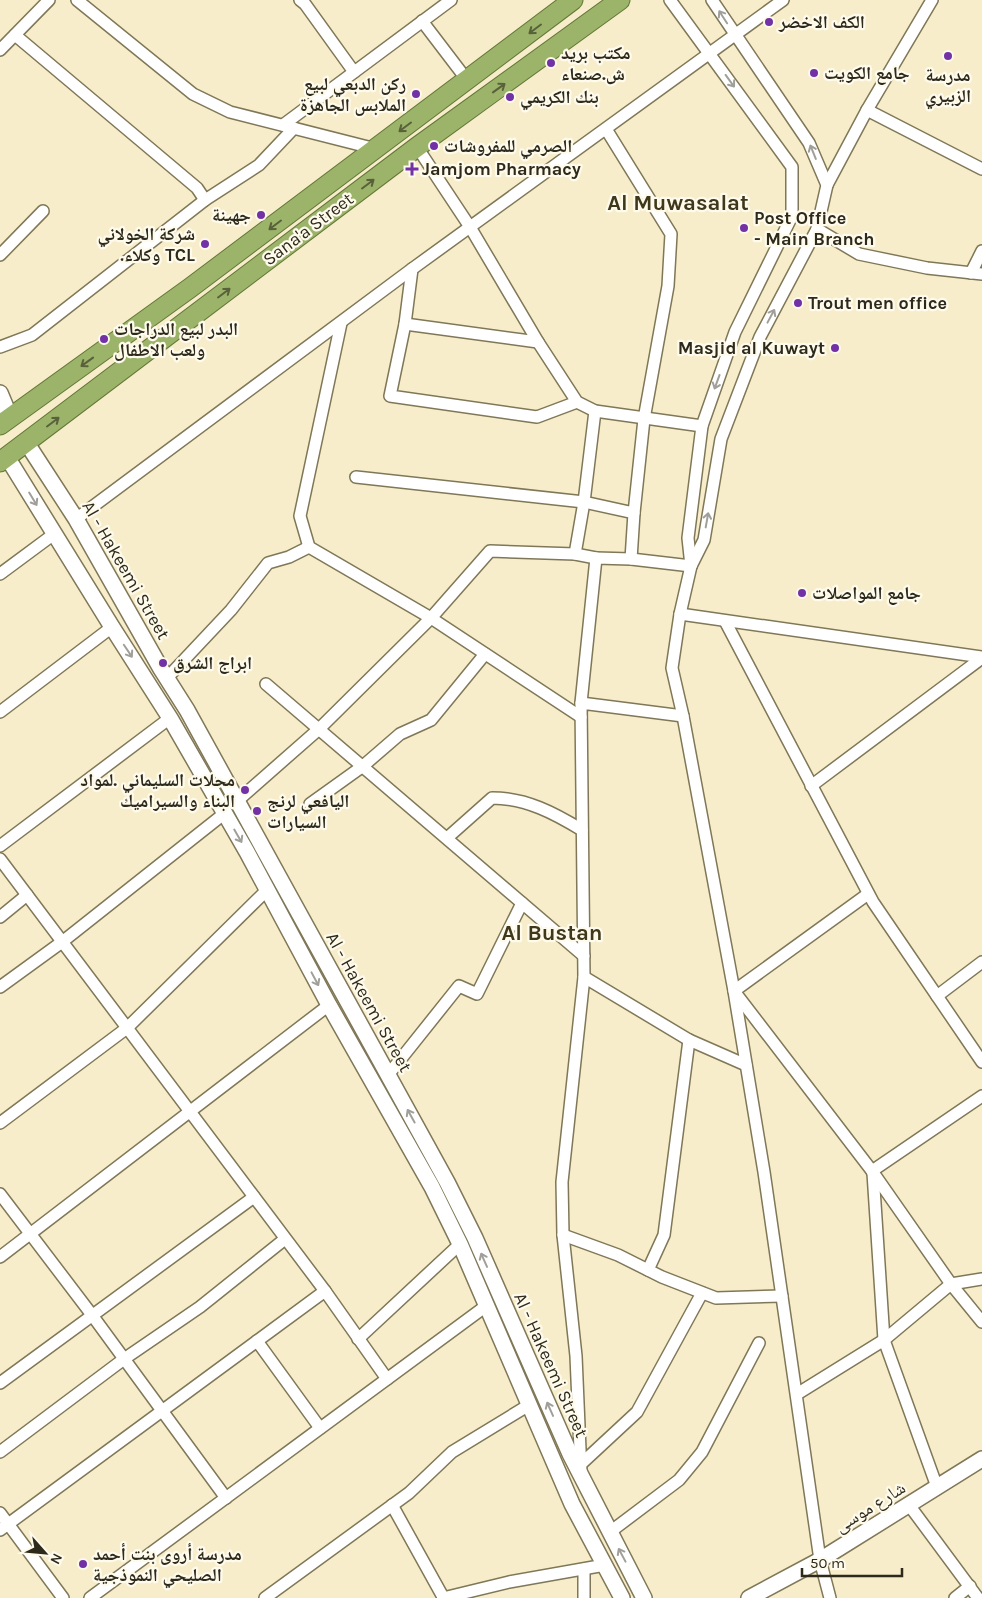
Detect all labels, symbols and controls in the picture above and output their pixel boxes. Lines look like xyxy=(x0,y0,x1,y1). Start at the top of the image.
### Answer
one-way arrow xyxy=(717,10,727,24)
place label: الكف الاخضر xyxy=(778,11,865,33)
marker: الكف الاخضر xyxy=(763,16,775,28)
one-way arrow xyxy=(529,24,542,35)
place label: مكتب بريد ش.صنعاء xyxy=(561,42,631,85)
marker: مدرسة الزبيري xyxy=(942,50,954,62)
marker: مكتب بريد ش.صنعاء xyxy=(545,57,557,69)
place label: جامع الكويت xyxy=(824,62,910,85)
place label: مدرسة الزبيري xyxy=(925,64,971,110)
marker: جامع الكويت xyxy=(808,67,820,79)
place label: ركن الدبعي لبيع الملابس الجاهزة xyxy=(300,73,406,116)
one-way arrow xyxy=(725,74,735,88)
one-way arrow xyxy=(492,83,506,93)
place label: بنك الكريمي xyxy=(520,86,599,111)
marker: ركن الدبعي لبيع الملابس الجاهزة xyxy=(410,88,422,100)
marker: بنك الكريمي xyxy=(504,91,516,103)
one-way arrow xyxy=(399,122,412,133)
place label: الصرمي للمفروشات xyxy=(444,135,572,160)
marker: الصرمي للمفروشات xyxy=(428,140,440,152)
one-way arrow xyxy=(808,144,817,160)
place label: Jamjom Pharmacy xyxy=(422,158,581,180)
marker: Jamjom Pharmacy xyxy=(406,163,418,175)
one-way arrow xyxy=(361,179,375,189)
street label: Sana'a Street xyxy=(258,188,358,270)
district label: Al Muwasalat xyxy=(607,190,749,216)
place label: جهينة xyxy=(212,204,251,226)
place label: Post Office - Main Branch xyxy=(754,207,874,250)
marker: جهينة xyxy=(255,209,267,221)
one-way arrow xyxy=(269,219,282,230)
marker: Post Office - Main Branch xyxy=(738,222,750,234)
place label: شركة الخولاني .وكلاء TCL xyxy=(98,223,195,266)
marker: شركة الخولاني .وكلاء TCL xyxy=(199,238,211,250)
one-way arrow xyxy=(217,288,231,298)
place label: Trout men office xyxy=(808,292,947,314)
marker: Trout men office xyxy=(792,297,804,309)
one-way arrow xyxy=(767,309,776,324)
place label: البدر لبيع الدراجات ولعب الاطفال xyxy=(114,318,238,361)
marker: البدر لبيع الدراجات ولعب الاطفال xyxy=(98,333,110,345)
place label: Masjid al Kuwayt xyxy=(678,337,825,359)
marker: Masjid al Kuwayt xyxy=(829,342,841,354)
one-way arrow xyxy=(80,357,94,367)
one-way arrow xyxy=(712,374,721,389)
one-way arrow xyxy=(46,417,60,427)
one-way arrow xyxy=(28,491,38,505)
street label: Al - Hakeemi Street xyxy=(77,497,175,644)
one-way arrow xyxy=(703,513,713,529)
place label: جامع المواصلات xyxy=(812,582,921,605)
marker: جامع المواصلات xyxy=(796,587,808,599)
one-way arrow xyxy=(123,644,133,658)
place label: ابراج الشرق xyxy=(173,652,252,674)
marker: ابراج الشرق xyxy=(157,657,169,669)
place label: محلات السليماني .لمواد البناء والسيراميك xyxy=(80,769,235,812)
marker: محلات السليماني .لمواد البناء والسيراميك xyxy=(239,784,251,796)
place label: اليافعي لرنج السيارات xyxy=(267,790,349,833)
marker: اليافعي لرنج السيارات xyxy=(251,805,263,817)
one-way arrow xyxy=(233,828,243,843)
district label: Al Bustan xyxy=(502,920,602,946)
street label: Al - Hakeemi Street xyxy=(321,928,417,1076)
one-way arrow xyxy=(311,971,320,986)
one-way arrow xyxy=(405,1109,415,1123)
one-way arrow xyxy=(479,1253,489,1268)
street label: Al - Hakeemi Street xyxy=(509,1289,593,1441)
one-way arrow xyxy=(544,1402,554,1417)
street label: شارع موسى xyxy=(831,1477,909,1537)
north arrow xyxy=(20,1528,70,1578)
place label: مدرسة أروى بنت أحمد الصليحي النموذجية xyxy=(93,1543,242,1589)
scale bar xyxy=(802,1546,902,1578)
one-way arrow xyxy=(617,1548,626,1563)
text: N xyxy=(46,1550,66,1567)
text: 50 m xyxy=(810,1554,845,1572)
marker: مدرسة أروى بنت أحمد الصليحي النموذجية xyxy=(77,1558,89,1570)

